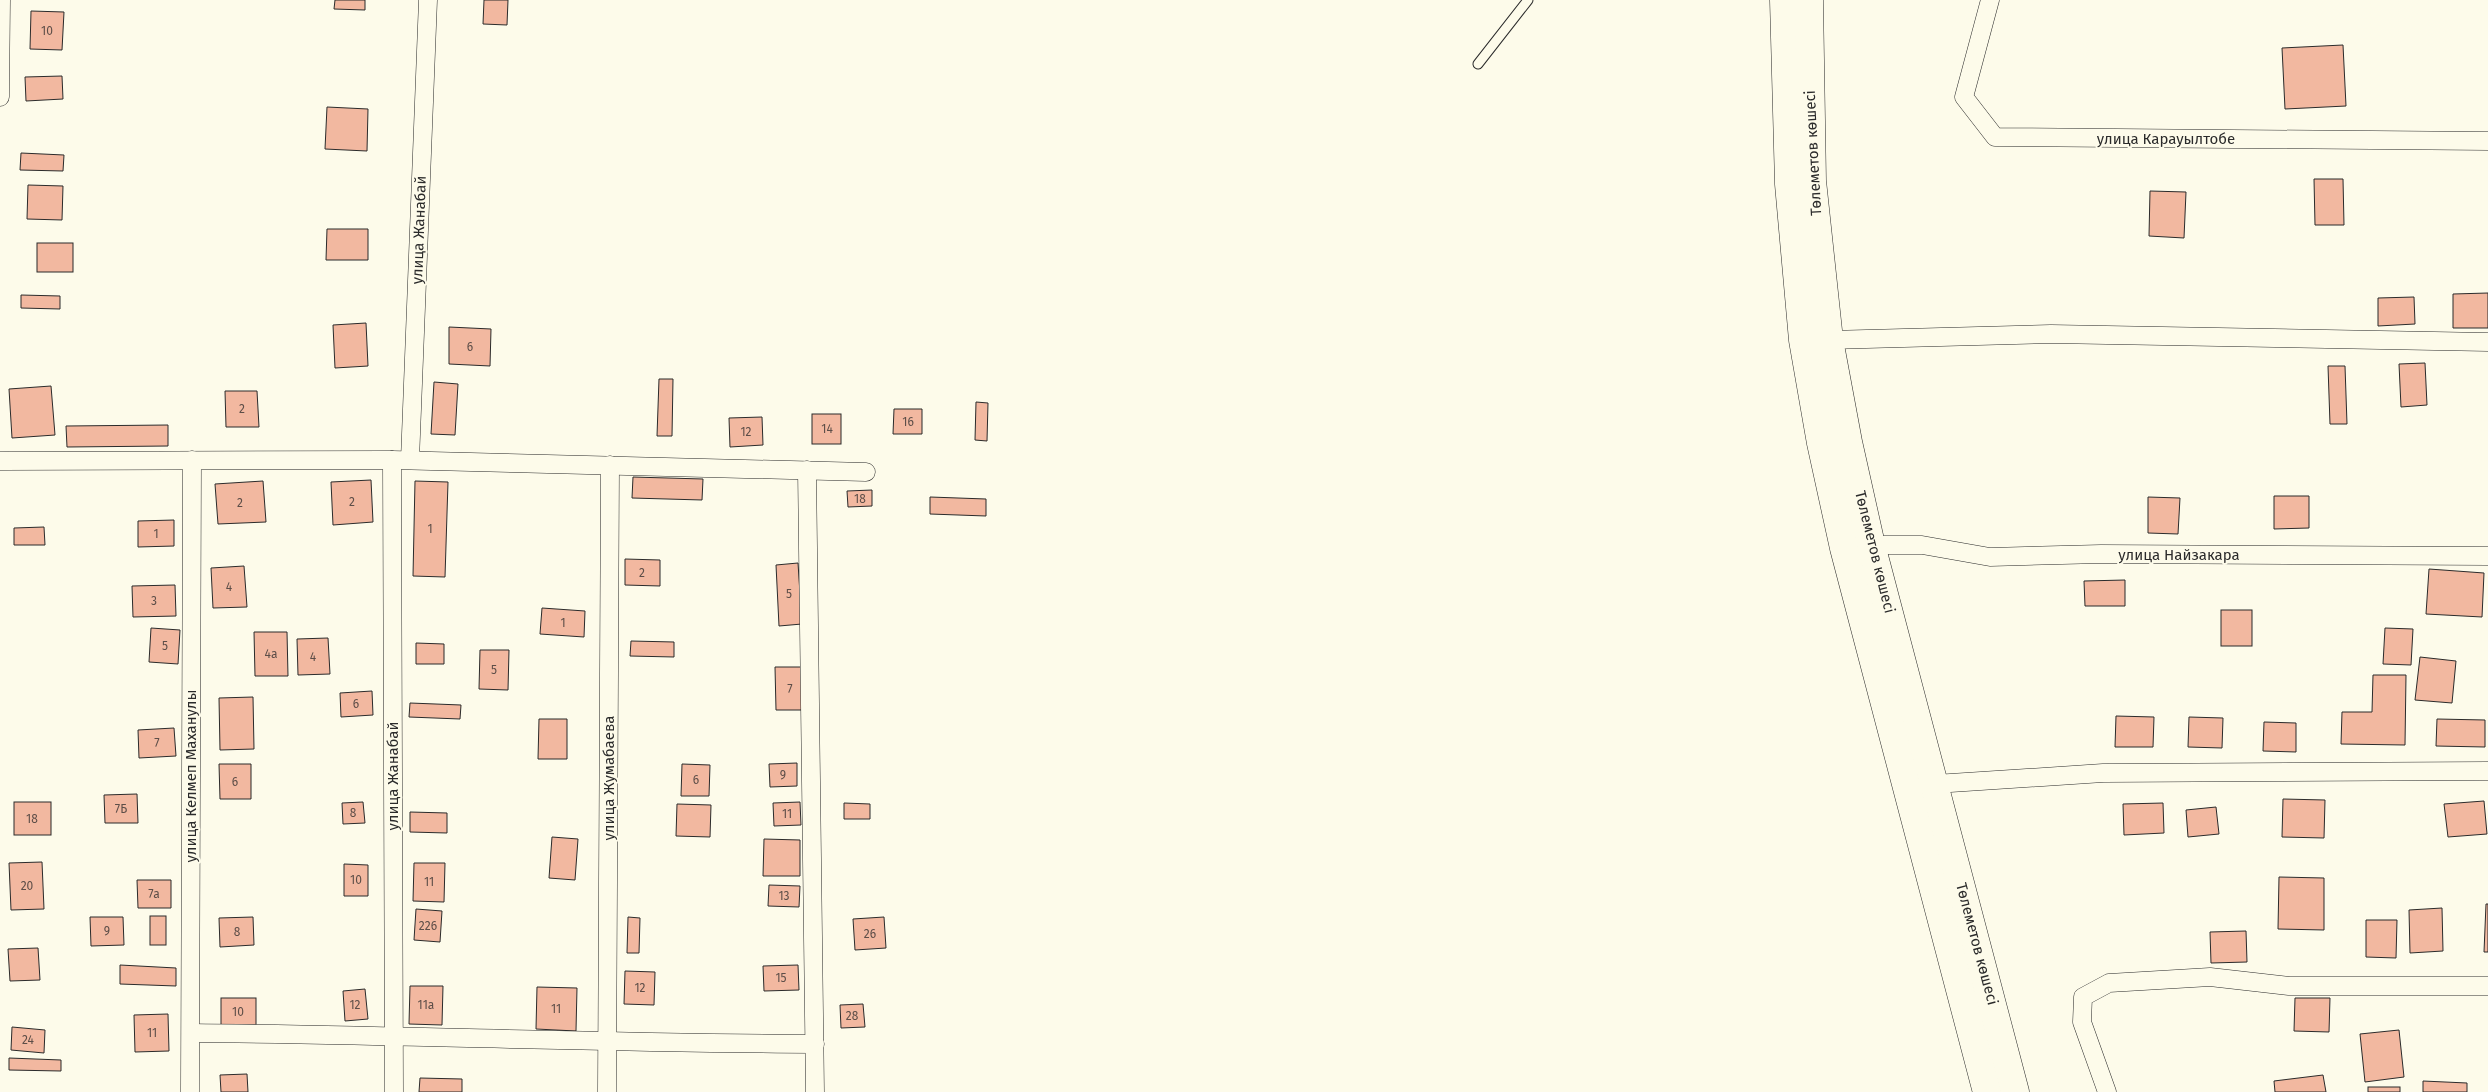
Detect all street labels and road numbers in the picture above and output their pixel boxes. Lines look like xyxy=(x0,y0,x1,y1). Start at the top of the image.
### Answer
street label: Төлеметов көшесі xyxy=(1801,90,1825,216)
street label: улица Карауылтобе xyxy=(2097,130,2235,148)
street label: улица Жанабай xyxy=(408,175,430,285)
street label: Төлеметов көшесі xyxy=(1851,489,1899,615)
street label: улица Найзакара xyxy=(2118,546,2240,564)
street label: улица Келмеп Маханулы xyxy=(182,690,200,862)
street label: улица Жумабаева xyxy=(600,716,618,840)
street label: улица Жанабай xyxy=(384,722,402,830)
street label: Төлеметов көшесі xyxy=(1952,881,2002,1007)

